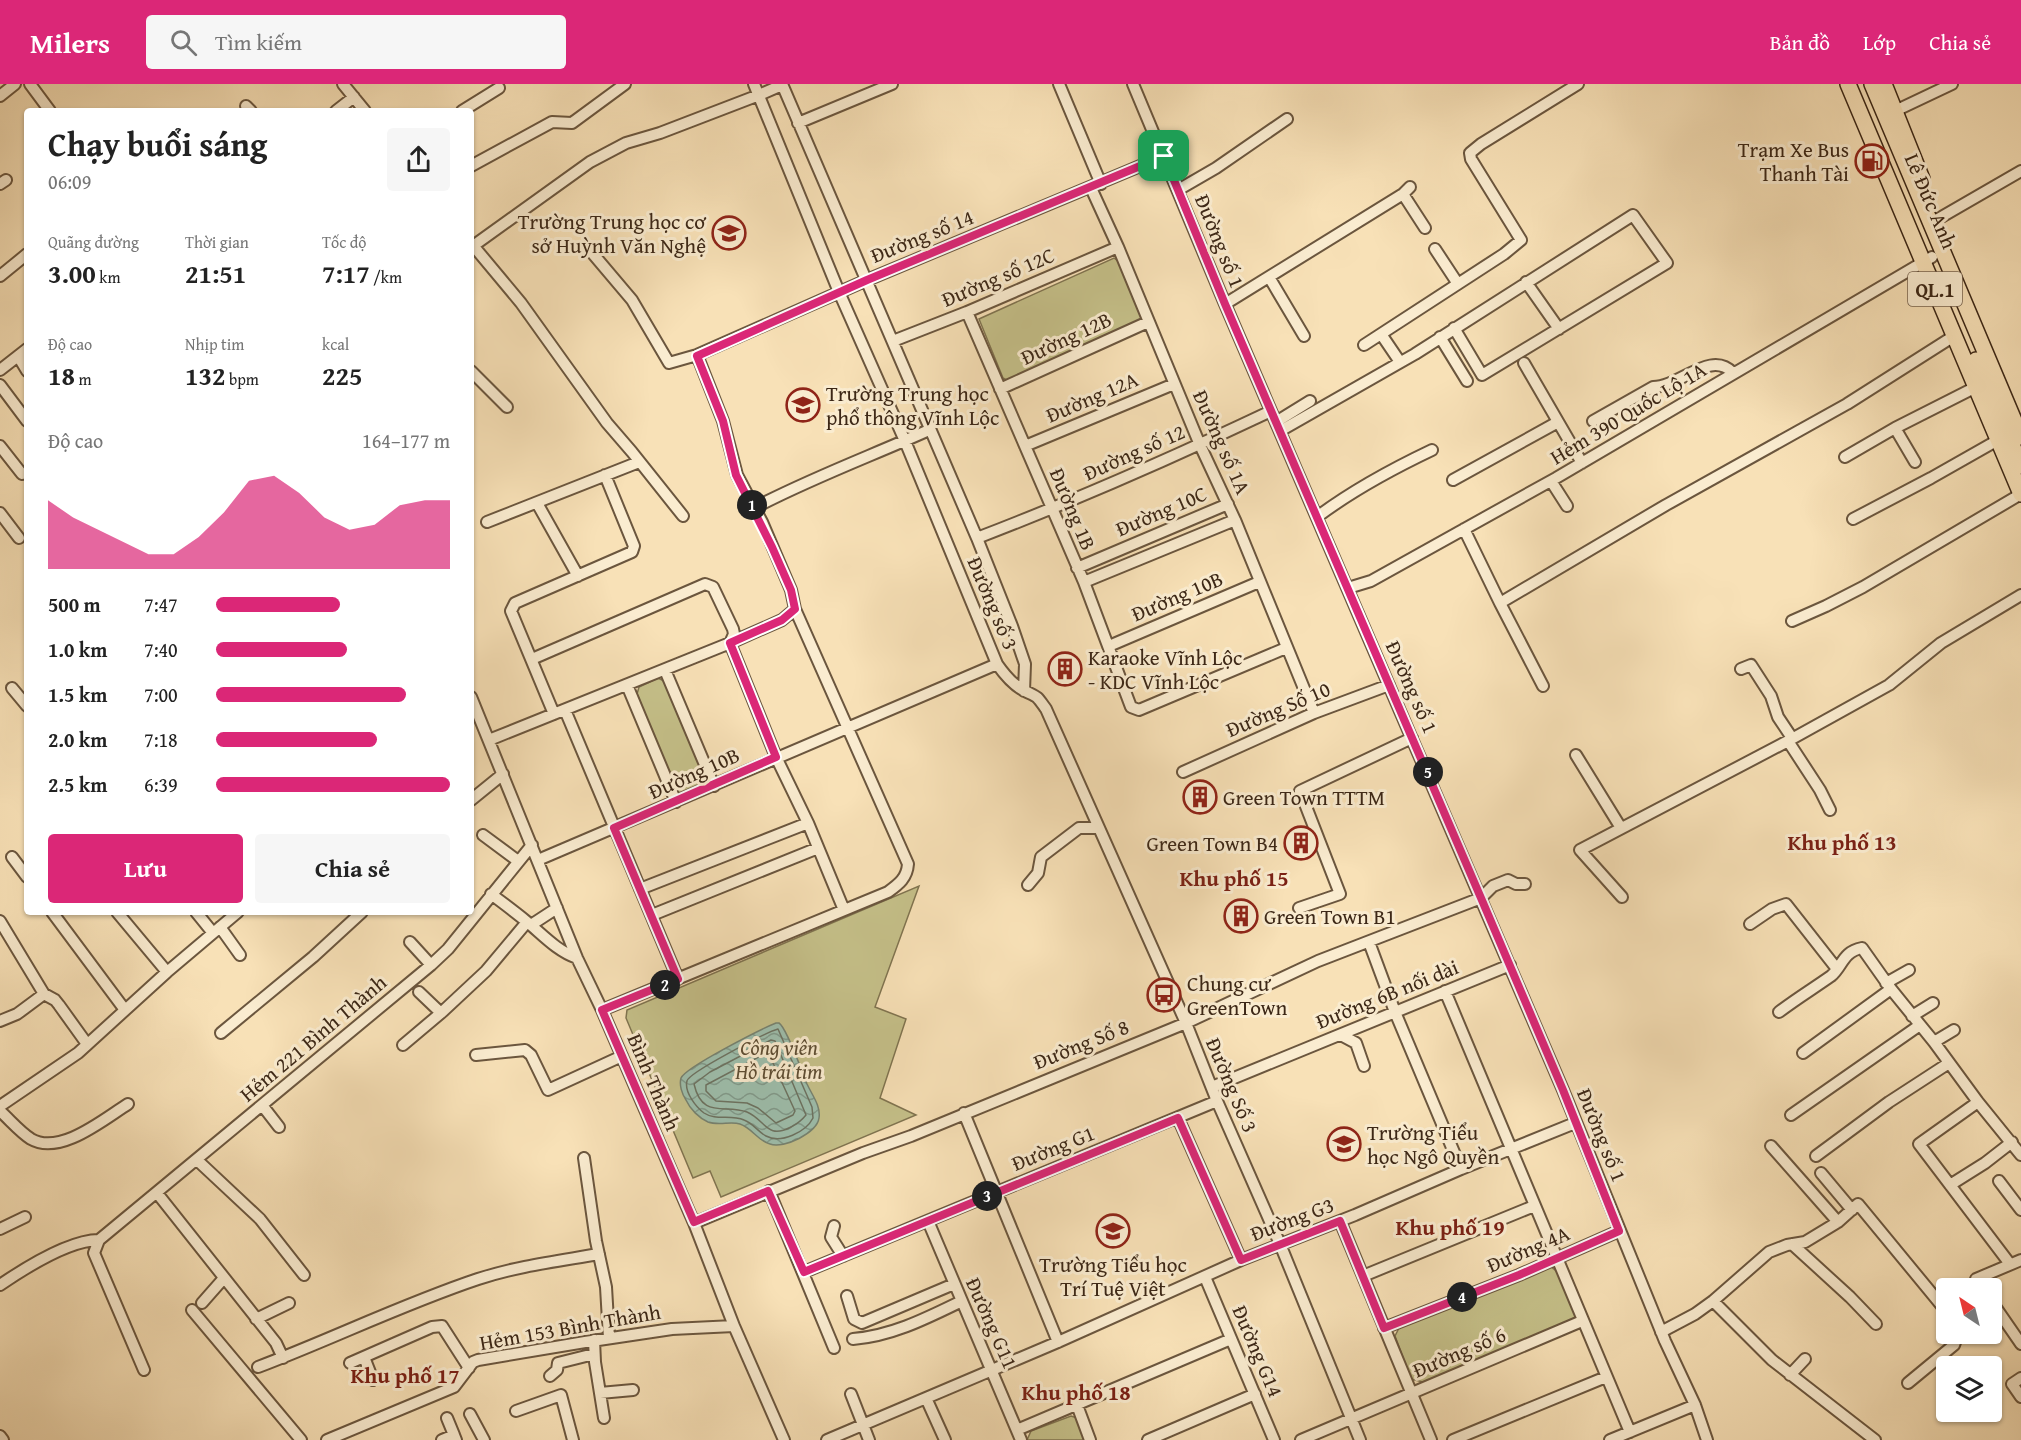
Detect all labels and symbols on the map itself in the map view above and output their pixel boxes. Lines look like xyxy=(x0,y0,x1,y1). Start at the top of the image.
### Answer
pin xyxy=(1138,130,1189,181)
place label: Trạm Xe Bus Thanh Tài xyxy=(1738,134,1849,189)
fuel station icon: Trạm Xe Bus Thanh Tài xyxy=(1854,143,1890,179)
street label: Lê Đức Anh xyxy=(1897,148,1965,254)
street label: Đường số 1 xyxy=(1187,190,1253,292)
street label: Đường số 14 xyxy=(866,201,978,271)
place label: Trường Trung học cơ sở Huỳnh Văn Nghệ xyxy=(518,206,706,261)
school or university icon: Trường Trung học cơ sở Huỳnh Văn Nghệ xyxy=(711,215,747,251)
street label: Đường số 12C xyxy=(937,239,1059,315)
road number: QL.1 xyxy=(1908,272,1962,306)
street label: Đường 12B xyxy=(1016,304,1116,372)
street label: Hẻm 390 Quốc Lộ 1A xyxy=(1544,354,1712,472)
street label: Đường 12A xyxy=(1041,364,1143,430)
place label: Trường Trung học phổ thông Vĩnh Lộc xyxy=(826,378,999,433)
street label: Đường số 1A xyxy=(1185,385,1259,499)
school or university icon: Trường Trung học phổ thông Vĩnh Lộc xyxy=(785,387,821,423)
street label: Đường số 12 xyxy=(1078,416,1190,488)
street label: Đường 1B xyxy=(1042,463,1104,555)
street label: Đường 10C xyxy=(1111,478,1211,544)
pin: 1 xyxy=(737,490,767,520)
street label: Đường số 3 xyxy=(960,552,1026,654)
street label: Đường 10B xyxy=(1126,563,1228,629)
street label: Đường số 1 xyxy=(1378,636,1446,738)
place label: Karaoke Vĩnh Lộc - KDC Vĩnh Lộc xyxy=(1088,642,1242,697)
building icon: Karaoke Vĩnh Lộc - KDC Vĩnh Lộc xyxy=(1047,651,1083,687)
street label: Đường Số 10 xyxy=(1221,673,1335,745)
street label: Đường 10B xyxy=(644,739,744,807)
pin: 5 xyxy=(1413,757,1443,787)
building icon: Green Town TTTM xyxy=(1182,779,1218,815)
place label: Green Town TTTM xyxy=(1223,782,1385,813)
building icon: Green Town B4 xyxy=(1283,825,1319,861)
district label: Khu phố 13 xyxy=(1787,826,1897,858)
place label: Green Town B4 xyxy=(1146,828,1278,859)
district label: Khu phố 15 xyxy=(1179,862,1289,894)
building icon: Green Town B1 xyxy=(1223,898,1259,934)
place label: Green Town B1 xyxy=(1264,901,1396,932)
street label: Đường 6B nối dài xyxy=(1311,951,1463,1037)
street label: Hẻm 221 Bình Thành xyxy=(233,967,393,1109)
place label: Chung cư GreenTown xyxy=(1187,968,1287,1023)
pin: 2 xyxy=(650,970,680,1000)
bus stop icon: Chung cư GreenTown xyxy=(1146,977,1182,1013)
street label: Đường Số 8 xyxy=(1029,1011,1133,1077)
street label: Bình Thành xyxy=(620,1028,688,1136)
park label: Công viên Hồ trái tim xyxy=(734,1032,823,1087)
street label: Đường Số 3 xyxy=(1198,1033,1266,1137)
street label: Đường số 1 xyxy=(1569,1084,1635,1186)
street label: Đường G1 xyxy=(1007,1117,1099,1179)
place label: Trường Tiểu học Ngô Quyền xyxy=(1367,1117,1499,1172)
school or university icon: Trường Tiểu học Ngô Quyền xyxy=(1326,1126,1362,1162)
pin: 3 xyxy=(972,1181,1002,1211)
street label: Đường G3 xyxy=(1246,1189,1338,1249)
district label: Khu phố 19 xyxy=(1395,1211,1505,1243)
school or university icon: Trường Tiểu học Trí Tuệ Việt xyxy=(1095,1213,1131,1249)
street label: Đường 4A xyxy=(1482,1218,1575,1280)
place label: Trường Tiểu học Trí Tuệ Việt xyxy=(1039,1249,1187,1304)
street label: Đường G11 xyxy=(958,1272,1026,1374)
north arrow xyxy=(1936,1278,2002,1344)
pin: 4 xyxy=(1447,1282,1477,1312)
street label: Hẻm 153 Bình Thành xyxy=(477,1296,663,1358)
street label: Đường G14 xyxy=(1225,1300,1291,1402)
street label: Đường số 6 xyxy=(1408,1319,1510,1385)
district label: Khu phố 17 xyxy=(350,1359,460,1391)
district label: Khu phố 18 xyxy=(1021,1376,1131,1408)

